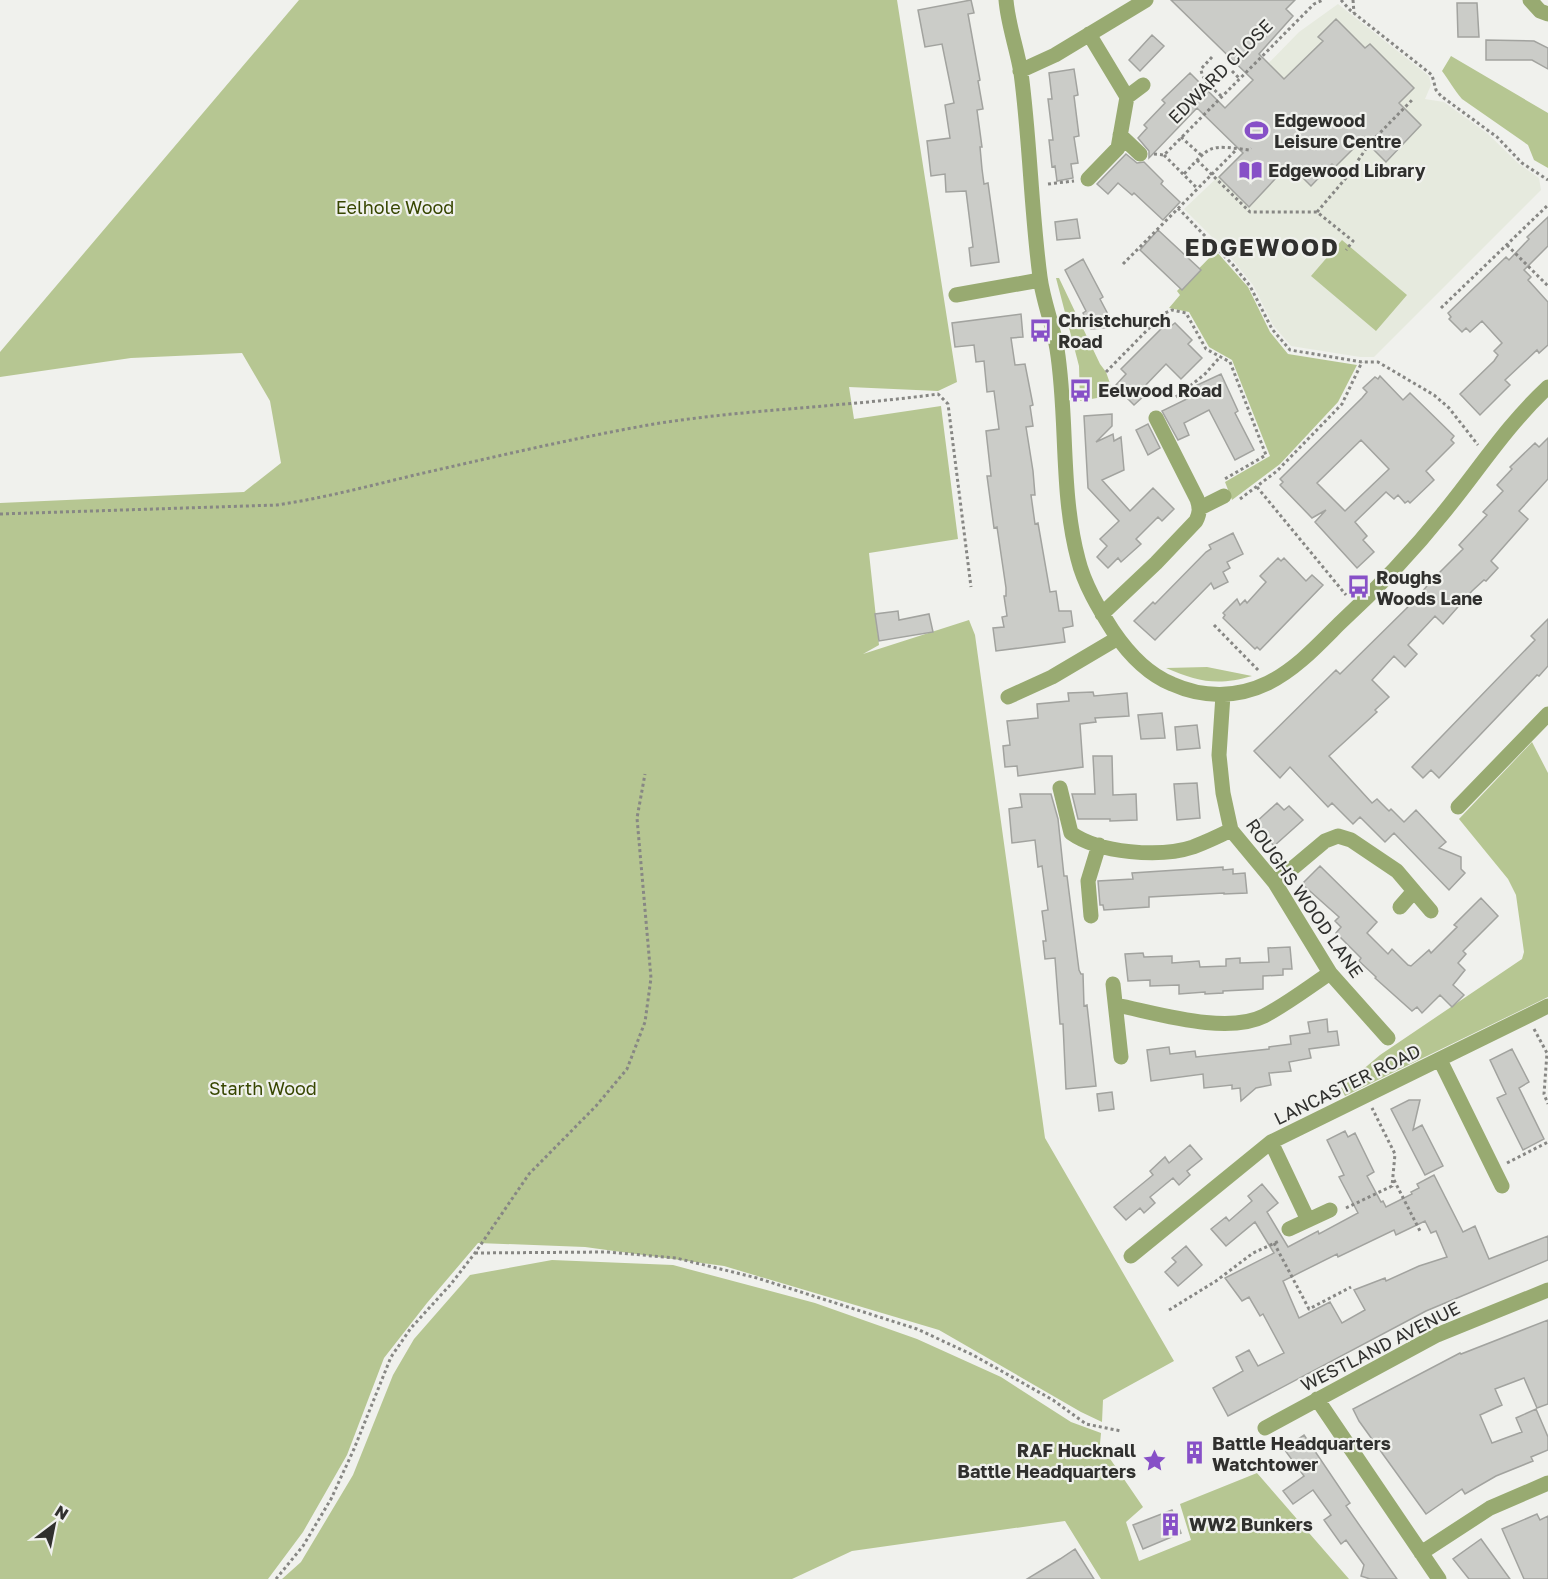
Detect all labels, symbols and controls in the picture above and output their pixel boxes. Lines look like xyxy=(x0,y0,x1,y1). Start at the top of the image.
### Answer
street label: EDWARD CLOSE xyxy=(1163,14,1277,128)
place label: Edgewood Leisure Centre xyxy=(1274,109,1402,152)
sports icon: Edgewood Leisure Centre xyxy=(1243,117,1269,143)
library icon: Edgewood Library xyxy=(1237,157,1263,183)
place label: Edgewood Library xyxy=(1268,159,1426,181)
park label: Eelhole Wood xyxy=(336,196,454,218)
district label: EDGEWOOD xyxy=(1185,232,1339,261)
place label: Christchurch Road xyxy=(1058,309,1171,352)
bus stop icon: Christchurch Road xyxy=(1027,317,1053,343)
bus stop icon: Eelwood Road xyxy=(1067,377,1093,403)
place label: Eelwood Road xyxy=(1098,379,1222,401)
place label: Roughs Woods Lane xyxy=(1376,566,1483,609)
bus stop icon: Roughs Woods Lane xyxy=(1345,574,1371,600)
street label: ROUGHS WOOD LANE xyxy=(1242,814,1368,982)
street label: LANCASTER ROAD xyxy=(1270,1039,1424,1129)
park label: Starth Wood xyxy=(209,1077,317,1099)
street label: WESTLAND AVENUE xyxy=(1297,1296,1463,1396)
place label: Battle Headquarters Watchtower xyxy=(1212,1432,1391,1475)
place label: RAF Hucknall Battle Headquarters xyxy=(957,1439,1136,1482)
building icon: Battle Headquarters Watchtower xyxy=(1181,1440,1207,1466)
place icon: RAF Hucknall Battle Headquarters xyxy=(1141,1447,1167,1473)
north arrow xyxy=(24,1495,84,1555)
text: N xyxy=(51,1501,72,1524)
building icon: WW2 Bunkers xyxy=(1158,1511,1184,1537)
place label: WW2 Bunkers xyxy=(1189,1513,1313,1535)

